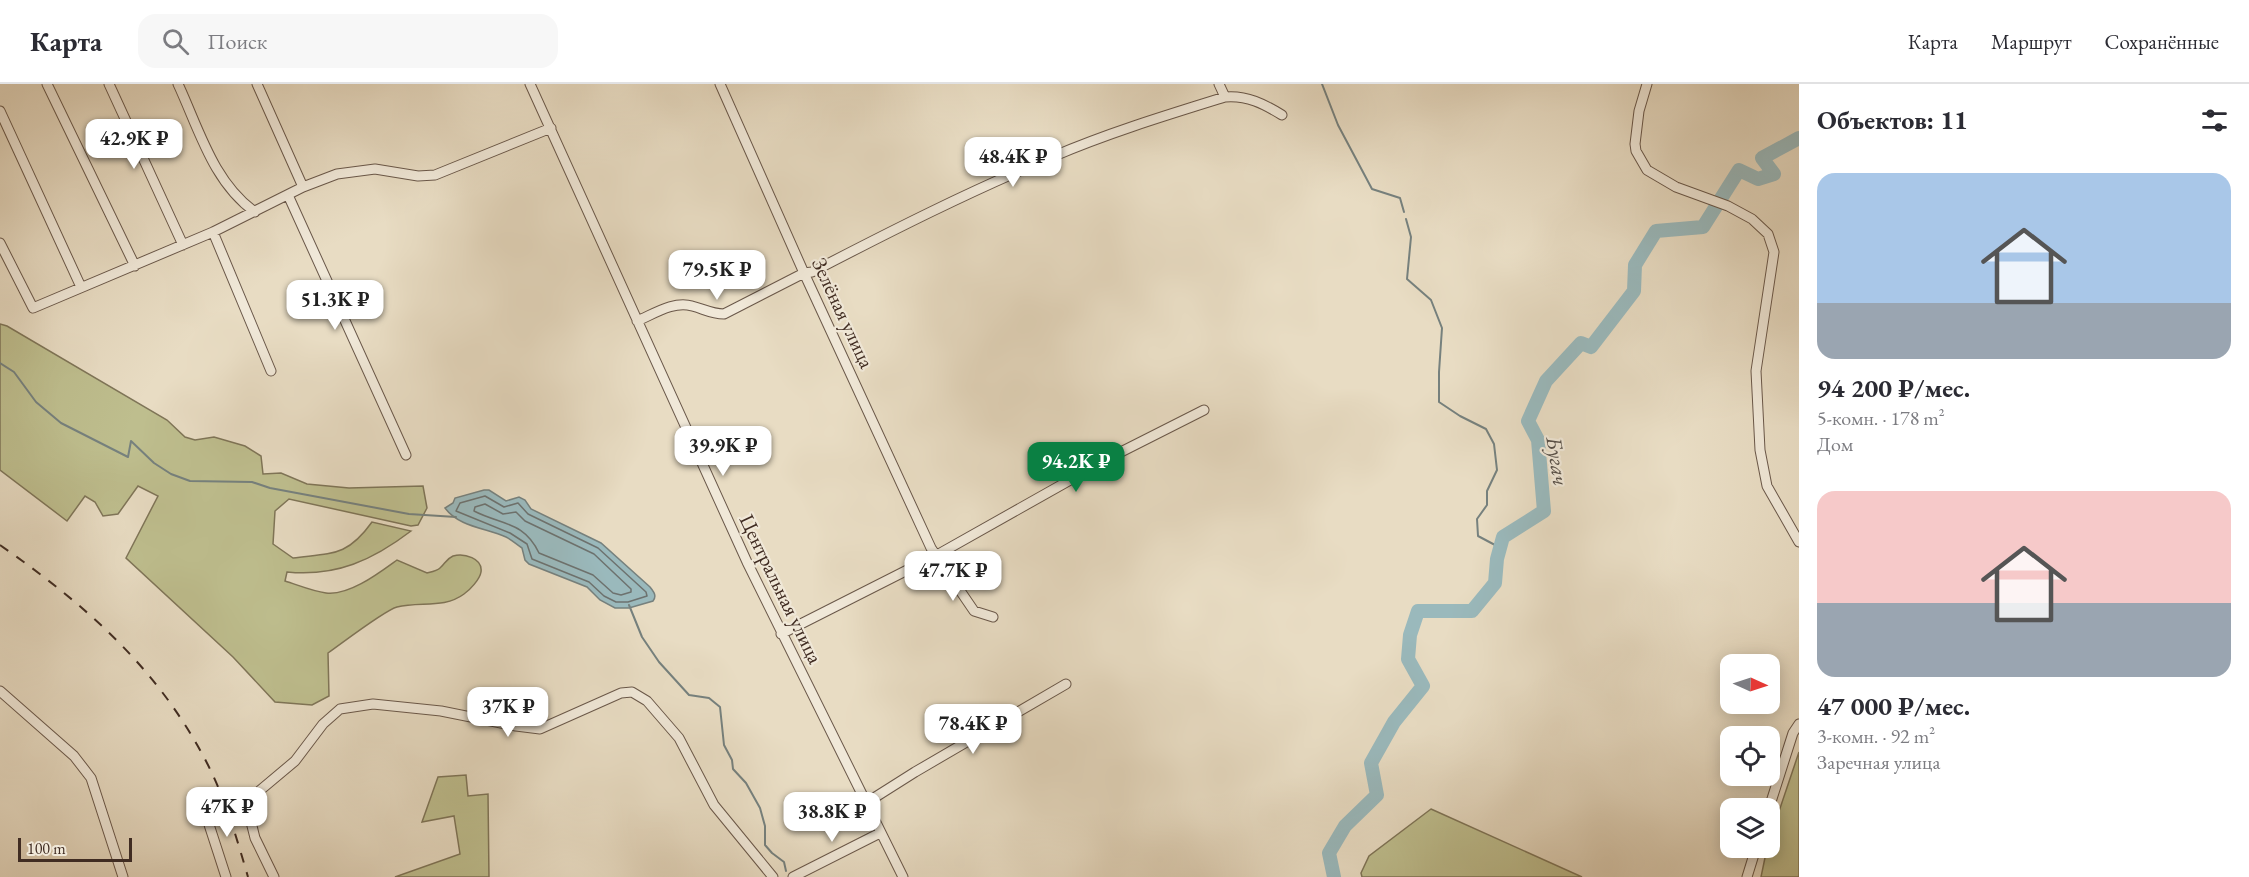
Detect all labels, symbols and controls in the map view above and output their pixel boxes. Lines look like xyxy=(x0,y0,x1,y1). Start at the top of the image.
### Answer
search box xyxy=(138,14,558,68)
text: Карта xyxy=(30,23,102,59)
icon: search xyxy=(159,25,192,58)
text: Поиск xyxy=(207,27,267,56)
text: Карта xyxy=(1908,28,1958,55)
text: Маршрут xyxy=(1991,28,2072,55)
text: Сохранённые xyxy=(2105,28,2219,55)
text: Объектов: 11 xyxy=(1817,103,1968,137)
icon: filters xyxy=(2198,104,2231,137)
pin: 42.9K ₽ xyxy=(79,119,189,170)
text: 42.9K ₽ xyxy=(100,125,168,151)
pin: 48.4K ₽ xyxy=(958,137,1068,188)
text: 48.4K ₽ xyxy=(979,143,1047,169)
icon: home xyxy=(1970,212,2078,320)
pin: 79.5K ₽ xyxy=(662,250,772,301)
street label: Зелёная улица xyxy=(806,253,881,373)
text: 79.5K ₽ xyxy=(683,256,751,282)
pin: 51.3K ₽ xyxy=(280,280,390,331)
text: 51.3K ₽ xyxy=(301,286,369,312)
text: 94 200 ₽/мес. xyxy=(1817,371,1970,405)
text: 5-комн. · 178 m² xyxy=(1817,405,1945,431)
pin: 39.9K ₽ xyxy=(668,426,778,477)
text: Дом xyxy=(1817,431,1853,457)
text: 39.9K ₽ xyxy=(689,432,757,458)
water label: Бугач xyxy=(1539,433,1576,488)
pin: 94.2K ₽ xyxy=(1021,442,1131,493)
text: 94.2K ₽ xyxy=(1042,448,1110,474)
street label: Центральная улица xyxy=(734,510,830,669)
icon: home xyxy=(1970,530,2078,638)
pin: 47.7K ₽ xyxy=(898,551,1008,602)
text: 47.7K ₽ xyxy=(919,557,987,583)
north arrow xyxy=(1720,654,1780,714)
map controls xyxy=(1720,654,1780,858)
pin: 37K ₽ xyxy=(466,687,550,738)
text: 47 000 ₽/мес. xyxy=(1817,689,1970,723)
text: 37K ₽ xyxy=(481,693,535,719)
pin: 78.4K ₽ xyxy=(918,704,1028,755)
text: 78.4K ₽ xyxy=(939,710,1007,736)
text: 3-комн. · 92 m² xyxy=(1817,723,1935,749)
button: locate xyxy=(1720,726,1780,786)
text: Заречная улица xyxy=(1817,749,1940,775)
pin: 47K ₽ xyxy=(185,787,269,838)
pin: 38.8K ₽ xyxy=(777,792,887,843)
text: 47K ₽ xyxy=(200,793,254,819)
text: 38.8K ₽ xyxy=(798,798,866,824)
button: layers xyxy=(1720,798,1780,858)
scale bar xyxy=(18,835,132,862)
text: 100 m xyxy=(27,838,66,859)

